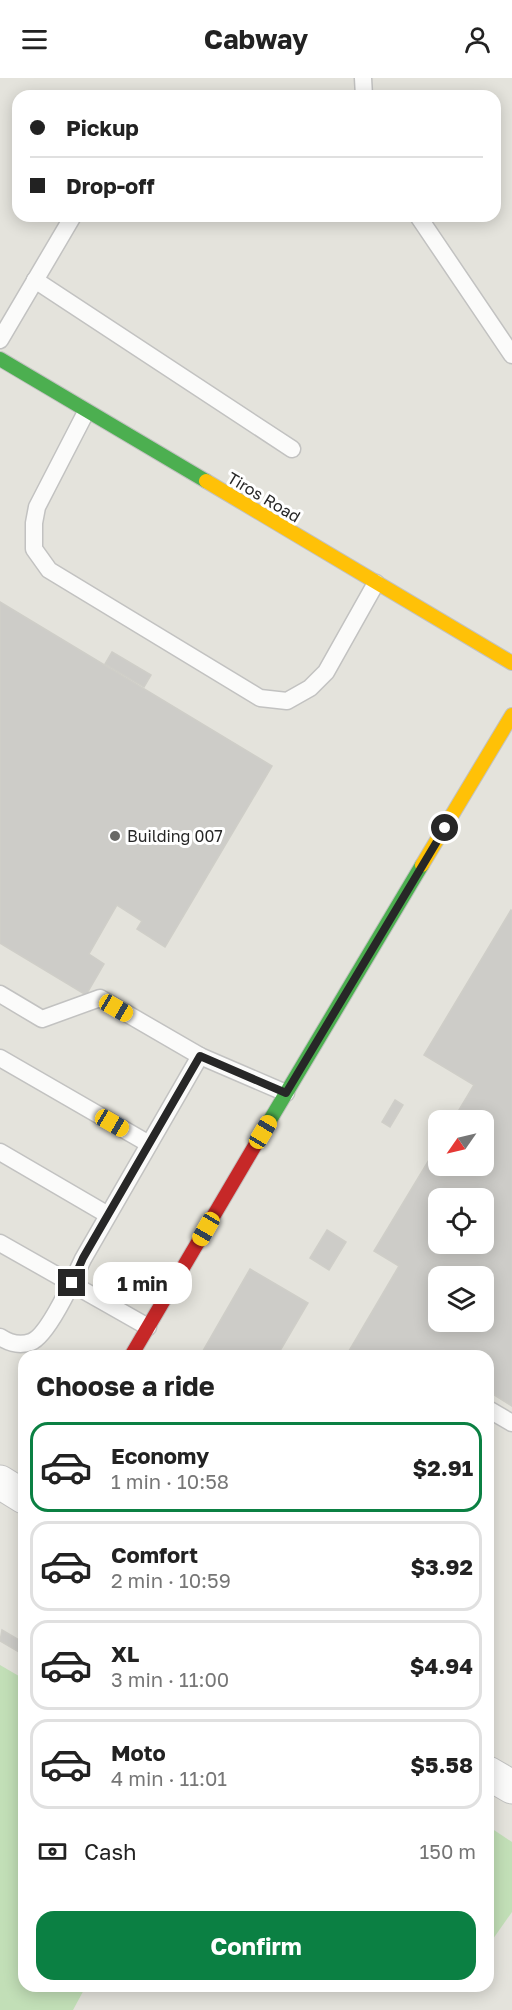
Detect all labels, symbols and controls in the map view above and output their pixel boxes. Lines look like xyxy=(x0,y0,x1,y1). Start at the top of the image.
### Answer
icon: menu xyxy=(18,23,51,56)
text: Cabway xyxy=(204,23,308,55)
icon: person xyxy=(461,23,494,56)
text: Pickup xyxy=(66,114,139,141)
text: Drop-off xyxy=(66,172,155,199)
street label: Tiros Road xyxy=(224,467,304,527)
route start xyxy=(431,814,458,841)
place label: Building 007 xyxy=(127,826,223,846)
marker: Building 007 xyxy=(108,829,122,843)
car xyxy=(96,991,136,1025)
car xyxy=(92,1106,132,1140)
north arrow xyxy=(428,1110,494,1176)
map controls xyxy=(428,1110,494,1332)
car xyxy=(246,1112,280,1152)
button: locate xyxy=(428,1188,494,1254)
car xyxy=(189,1209,223,1249)
callout: 1 min xyxy=(93,1262,192,1304)
button: layers xyxy=(428,1266,494,1332)
route end xyxy=(58,1269,85,1296)
text: 1 min xyxy=(117,1271,168,1295)
text: Choose a ride xyxy=(36,1370,215,1402)
icon: car xyxy=(39,1440,93,1494)
text: Economy xyxy=(111,1442,209,1469)
text: $2.91 xyxy=(412,1454,473,1481)
text: 1 min · 10:58 xyxy=(111,1469,229,1493)
icon: car xyxy=(39,1539,93,1593)
text: Comfort xyxy=(111,1541,198,1568)
text: $3.92 xyxy=(410,1553,473,1580)
text: 2 min · 10:59 xyxy=(111,1568,231,1592)
icon: car xyxy=(39,1638,93,1692)
text: XL xyxy=(111,1640,139,1667)
text: $4.94 xyxy=(410,1652,473,1679)
text: 3 min · 11:00 xyxy=(111,1667,229,1691)
icon: car xyxy=(39,1737,93,1791)
text: Moto xyxy=(111,1739,166,1766)
text: $5.58 xyxy=(410,1751,473,1778)
text: 4 min · 11:01 xyxy=(111,1766,227,1790)
icon: cash xyxy=(36,1835,69,1868)
text: Cash xyxy=(84,1838,137,1865)
text: 150 m xyxy=(420,1839,476,1863)
button: Confirm xyxy=(36,1911,476,1980)

